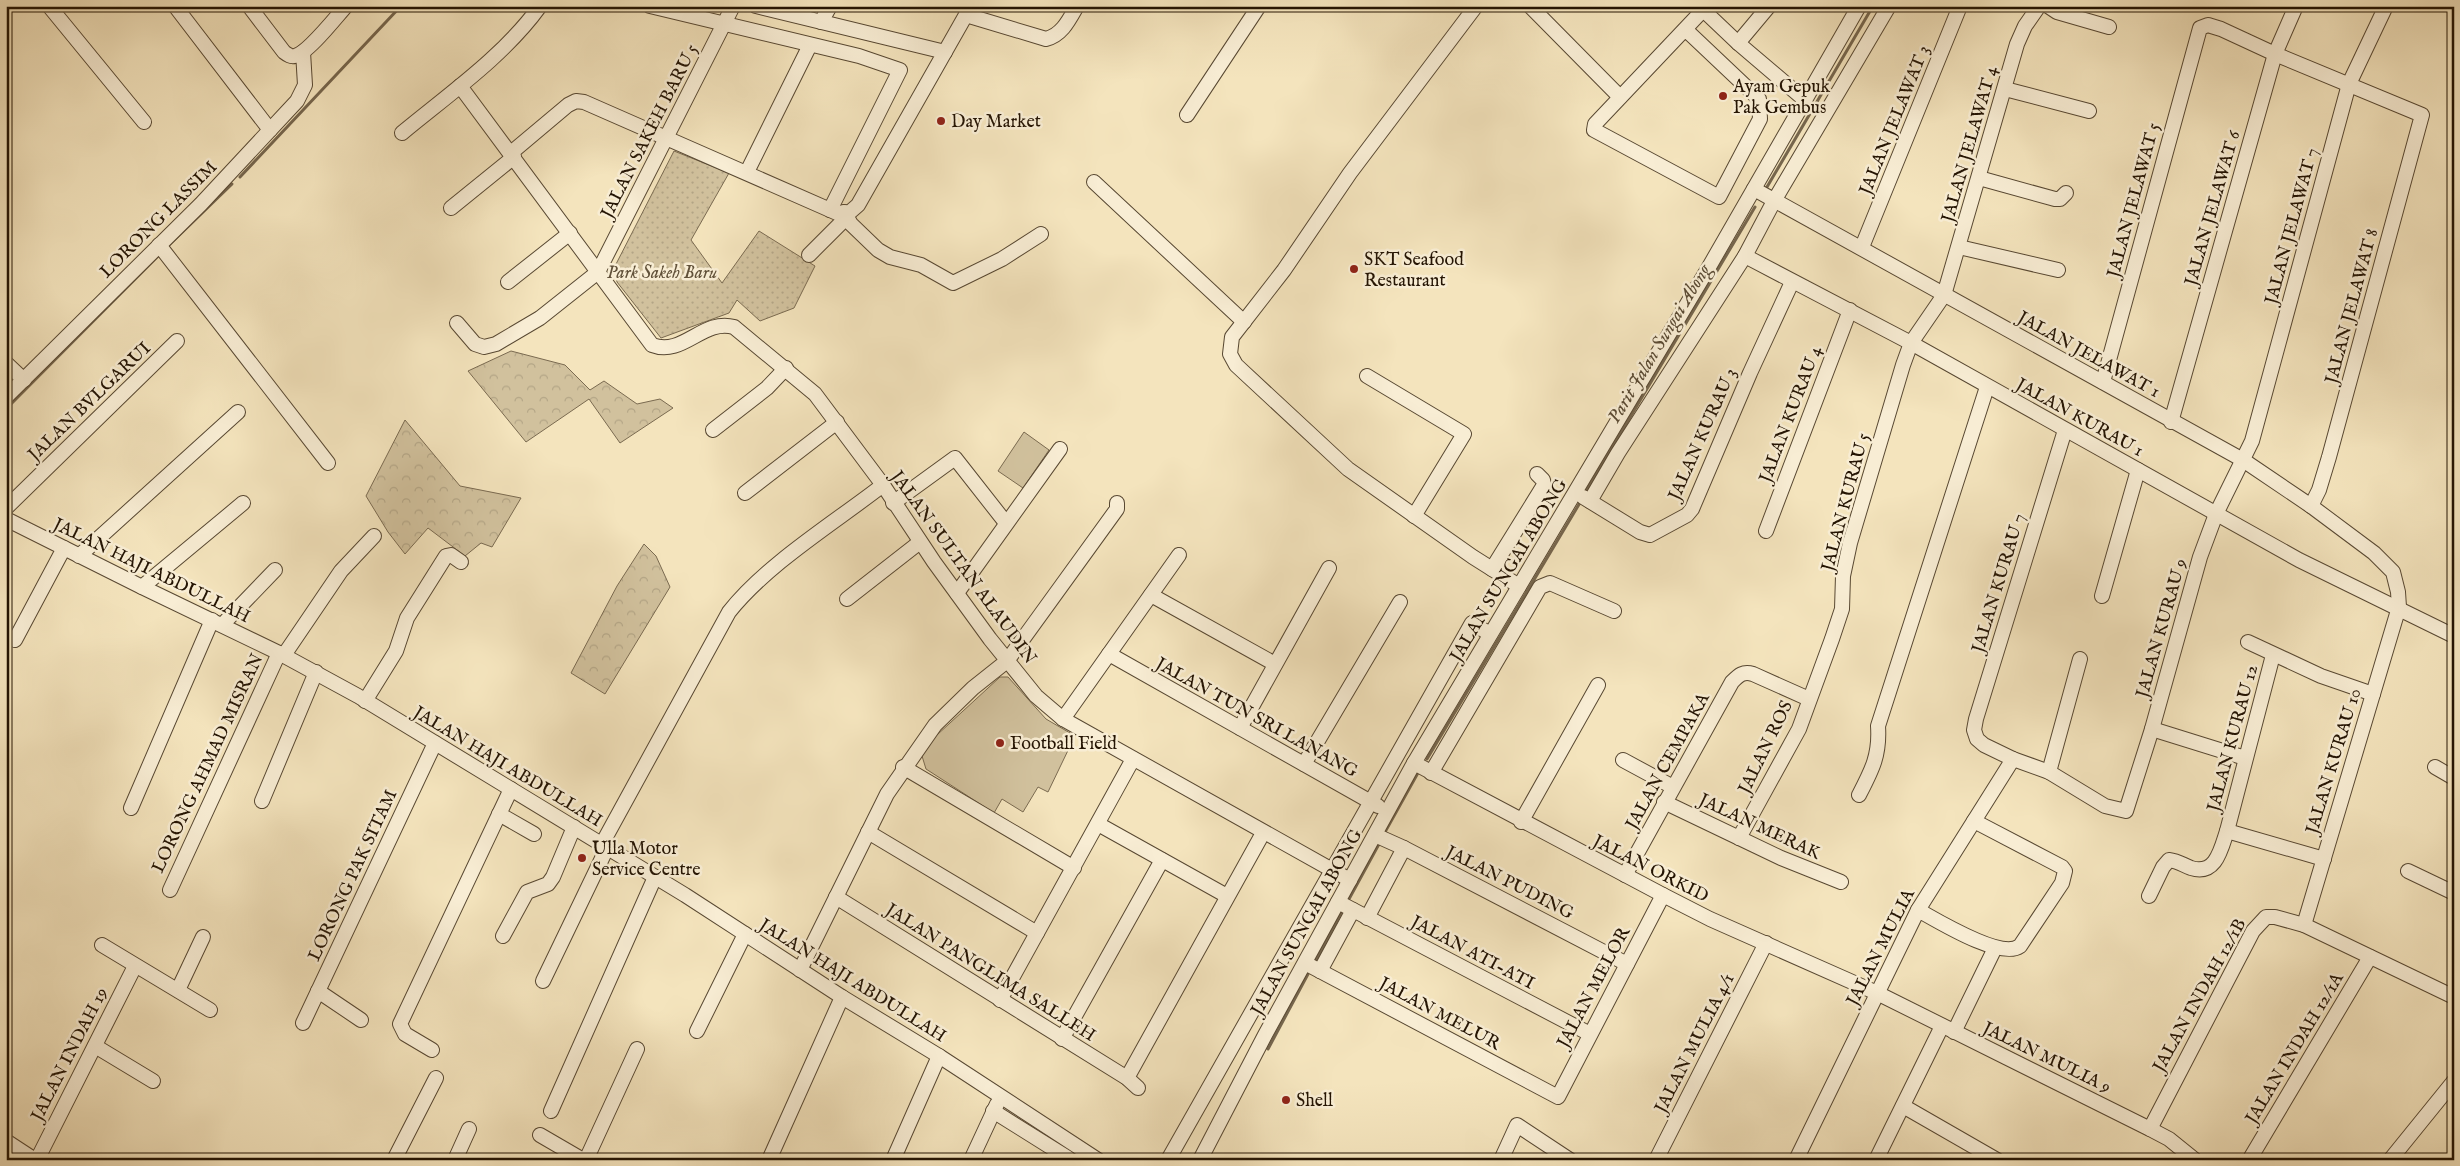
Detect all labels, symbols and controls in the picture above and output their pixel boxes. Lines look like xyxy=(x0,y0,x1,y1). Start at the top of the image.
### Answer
street label: JALAN SAKEH BARU 5 xyxy=(595,40,705,224)
street label: JALAN JELAWAT 3 xyxy=(1854,42,1936,201)
street label: JALAN JELAWAT 4 xyxy=(1937,63,2004,227)
place label: Ayam Gepuk Pak Gembus xyxy=(1732,76,1831,120)
marker: Ayam Gepuk Pak Gembus xyxy=(1717,90,1729,102)
place label: Day Market xyxy=(951,111,1041,134)
marker: Day Market xyxy=(935,115,947,127)
street label: JALAN JELAWAT 5 xyxy=(2102,120,2166,282)
street label: JALAN JELAWAT 6 xyxy=(2180,128,2247,291)
street label: JALAN JELAWAT 7 xyxy=(2260,146,2324,309)
street label: LORONG LASSIM xyxy=(95,156,223,284)
street label: JALAN JELAWAT 8 xyxy=(2320,226,2384,388)
place label: SKT Seafood Restaurant xyxy=(1364,249,1464,293)
water label: Parit Jalan Sungai Abong xyxy=(1603,259,1717,428)
park label: Park Sakeh Baru xyxy=(607,262,717,285)
marker: SKT Seafood Restaurant xyxy=(1348,263,1360,275)
street label: JALAN JELAWAT 1 xyxy=(2011,306,2164,404)
street label: JALAN BVLGARUI xyxy=(22,337,157,468)
street label: JALAN KURAU 4 xyxy=(1754,343,1828,488)
street label: JALAN KURAU 3 xyxy=(1663,365,1743,506)
street label: JALAN KURAU 1 xyxy=(2010,373,2147,463)
street label: JALAN KURAU 5 xyxy=(1816,430,1876,576)
street label: JALAN SULTAN ALAUDIN xyxy=(884,465,1041,669)
street label: JALAN SUNGAI ABONG xyxy=(1444,474,1574,668)
street label: JALAN KURAU 7 xyxy=(1967,511,2032,658)
street label: JALAN HAJI ABDULLAH xyxy=(47,513,254,629)
street label: JALAN KURAU 9 xyxy=(2131,556,2193,703)
street label: LORONG AHMAD MISRAN xyxy=(147,650,270,877)
street label: JALAN TUN SRI LANANG xyxy=(1149,652,1362,784)
street label: JALAN KURAU 12 xyxy=(2202,663,2264,816)
street label: JALAN KURAU 10 xyxy=(2301,686,2368,839)
street label: JALAN CEMPAKA xyxy=(1620,688,1716,836)
street label: JALAN ROS xyxy=(1733,697,1799,800)
street label: JALAN HAJI ABDULLAH xyxy=(407,701,606,833)
place label: Football Field xyxy=(1010,733,1117,756)
marker: Football Field xyxy=(994,737,1006,749)
street label: LORONG PAK SITAM xyxy=(303,786,403,965)
street label: JALAN MERAK xyxy=(1693,788,1825,866)
street label: JALAN SUNGAI ABONG xyxy=(1245,825,1369,1022)
street label: JALAN ORKID xyxy=(1587,829,1712,908)
place label: Ulla Motor Service Centre xyxy=(592,838,700,882)
street label: JALAN PUDING xyxy=(1440,840,1578,926)
marker: Ulla Motor Service Centre xyxy=(576,852,588,864)
street label: JALAN MULIA xyxy=(1841,885,1921,1012)
street label: JALAN PANGLIMA SALLEH xyxy=(879,898,1100,1048)
street label: JALAN ATI-ATI xyxy=(1405,910,1538,996)
street label: JALAN HAJI ABDULLAH xyxy=(753,913,950,1048)
street label: JALAN INDAH 12/1B xyxy=(2147,915,2252,1078)
street label: JALAN MELOR xyxy=(1552,922,1637,1054)
street label: JALAN INDAH 12/1A xyxy=(2240,968,2350,1130)
street label: JALAN MULIA 4/1 xyxy=(1649,970,1741,1119)
street label: JALAN MELUR xyxy=(1373,972,1505,1057)
street label: JALAN INDAH 19 xyxy=(26,984,114,1127)
street label: JALAN MULIA 9 xyxy=(1977,1016,2114,1099)
place label: Shell xyxy=(1296,1090,1333,1113)
marker: Shell xyxy=(1280,1094,1292,1106)

